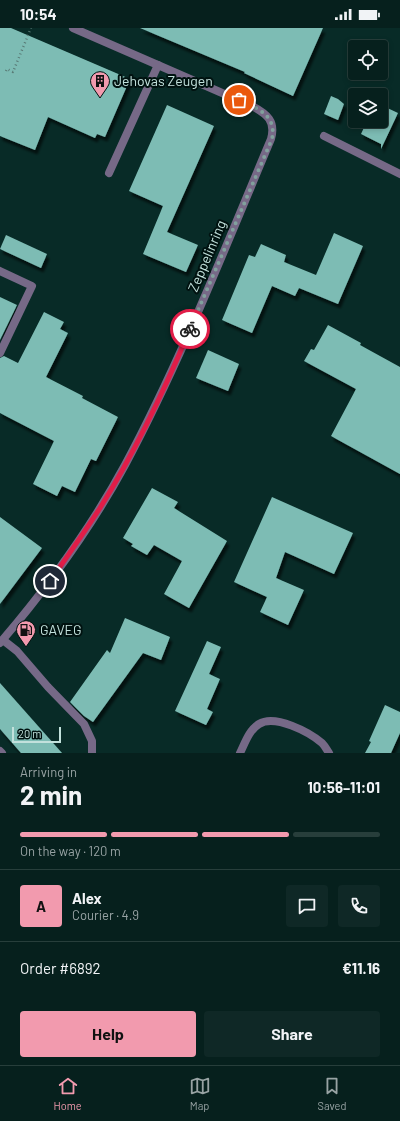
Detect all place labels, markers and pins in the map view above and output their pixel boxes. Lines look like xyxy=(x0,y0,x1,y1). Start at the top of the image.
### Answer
building icon: Jehovas Zeugen xyxy=(89,70,111,98)
place label: Jehovas Zeugen xyxy=(114,72,213,89)
pin xyxy=(222,83,256,117)
pin xyxy=(33,564,67,598)
fuel station icon: GAVEG xyxy=(15,619,37,647)
place label: GAVEG xyxy=(40,621,82,638)

